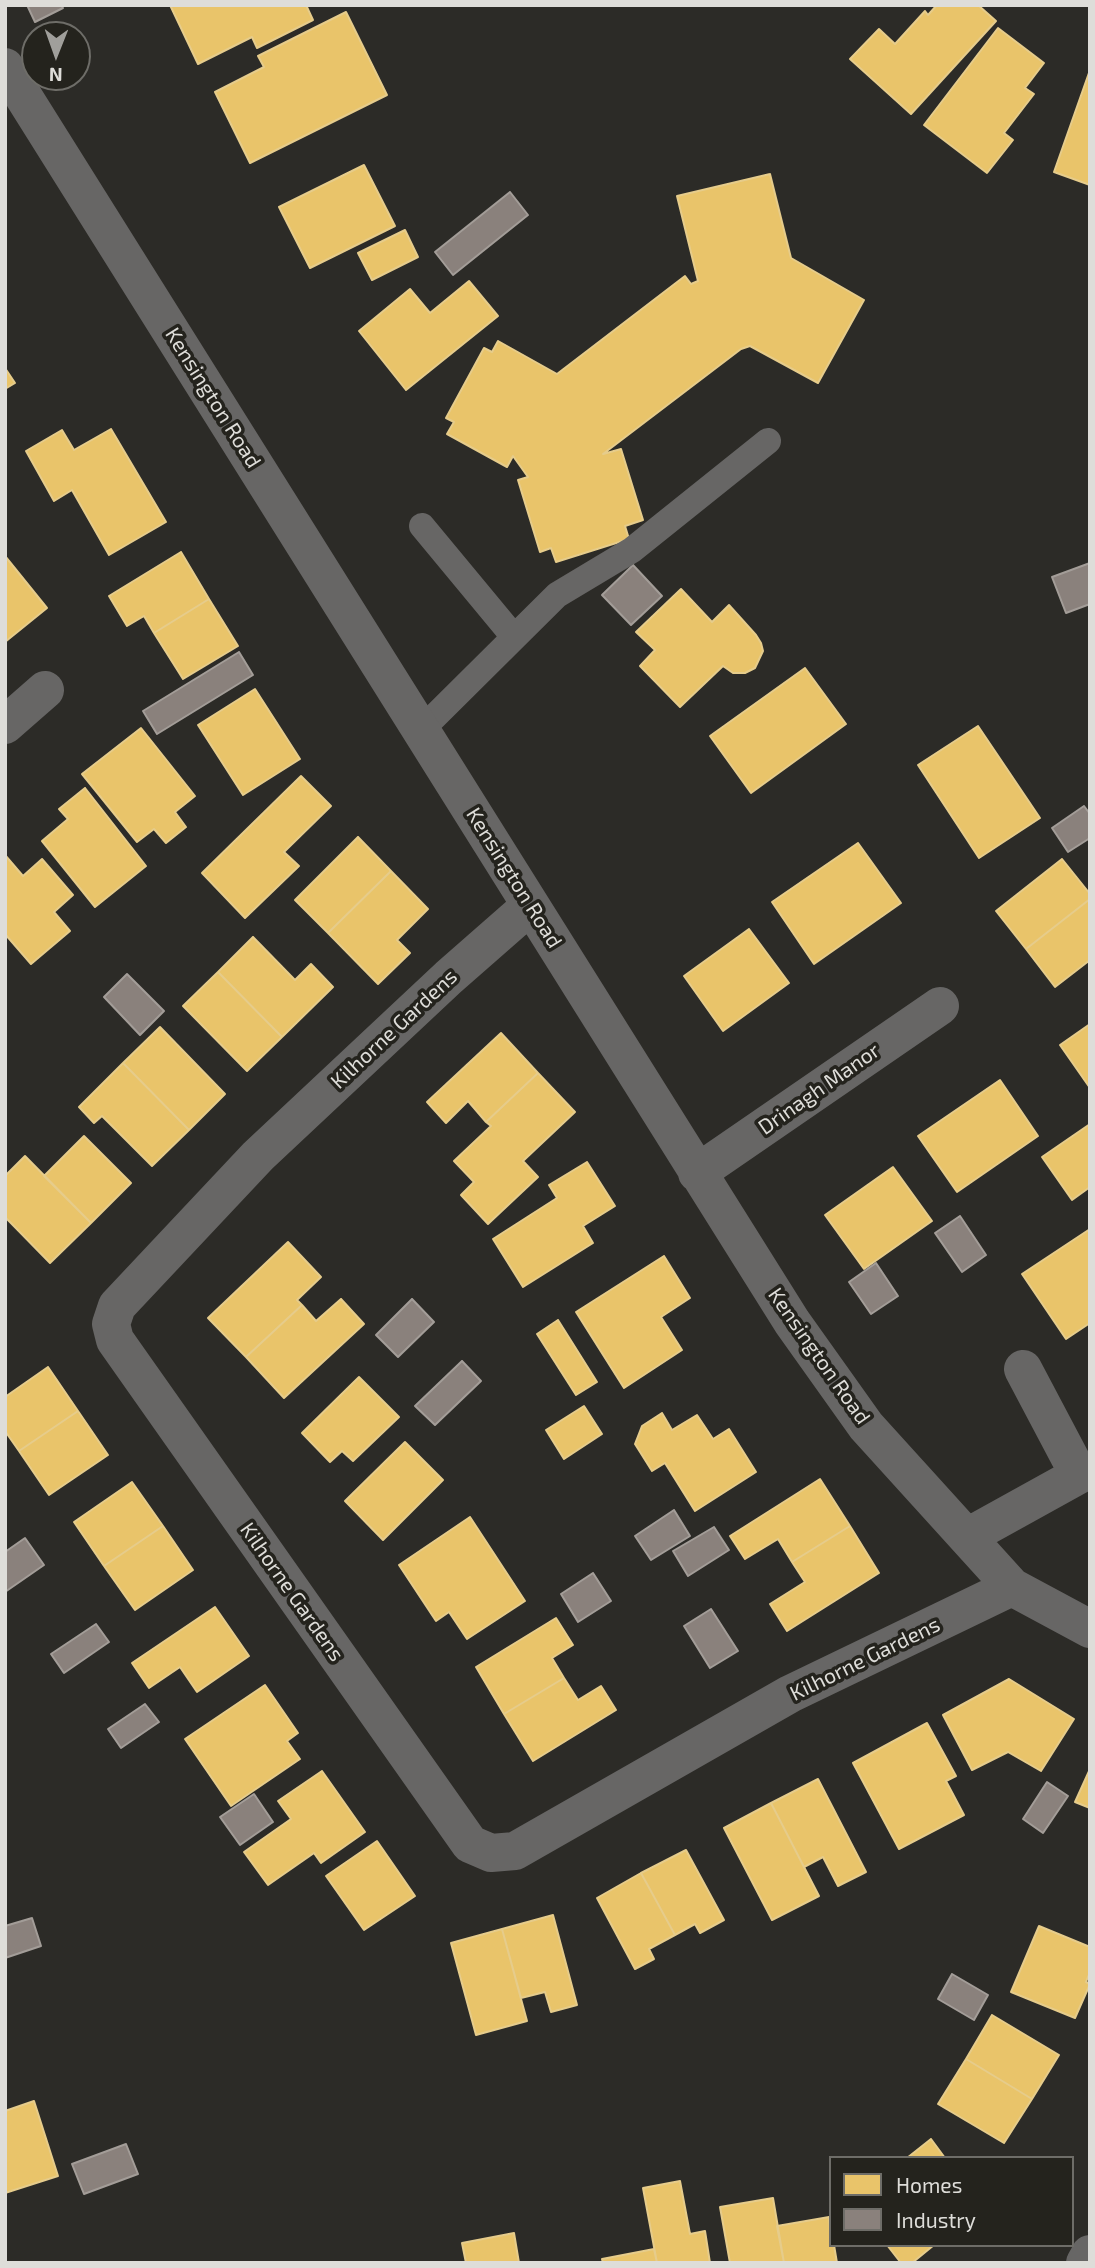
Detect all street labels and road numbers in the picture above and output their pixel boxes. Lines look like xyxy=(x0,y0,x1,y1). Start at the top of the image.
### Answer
street label: Kensington Road xyxy=(160,323,266,473)
street label: Kensington Road xyxy=(461,803,567,953)
street label: Kilhorne Gardens xyxy=(326,964,462,1094)
street label: Drinagh Manor xyxy=(753,1038,885,1140)
street label: Kensington Road xyxy=(763,1283,875,1429)
street label: Kilhorne Gardens xyxy=(235,1518,349,1666)
street label: Kilhorne Gardens xyxy=(786,1612,944,1706)

